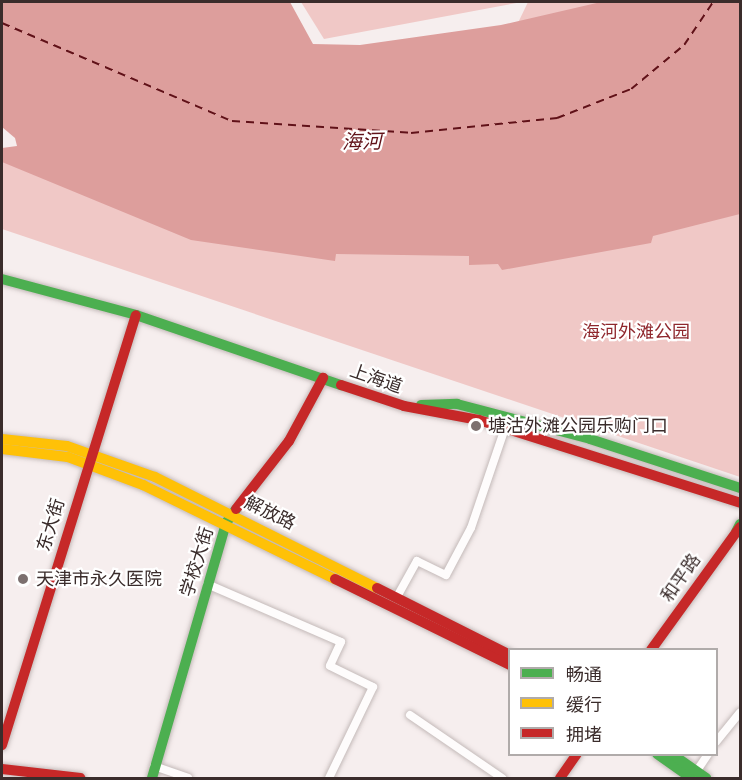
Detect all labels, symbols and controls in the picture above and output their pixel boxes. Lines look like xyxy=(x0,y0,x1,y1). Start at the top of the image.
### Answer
water label: 海河 xyxy=(342,130,382,154)
park label: 海河外滩公园 xyxy=(582,321,690,343)
street label: 上海道 xyxy=(347,360,405,398)
place label: 塘沽外滩公园乐购门口 xyxy=(488,415,668,437)
marker: 塘沽外滩公园乐购门口 xyxy=(469,419,483,433)
street label: 解放路 xyxy=(241,491,299,535)
street label: 东大街 xyxy=(33,496,69,554)
street label: 学校大街 xyxy=(176,524,218,600)
street label: 和平路 xyxy=(657,550,705,606)
place label: 天津市永久医院 xyxy=(36,568,162,590)
marker: 天津市永久医院 xyxy=(14,570,32,588)
legend xyxy=(508,648,718,756)
text: 畅通 xyxy=(566,664,602,686)
text: 缓行 xyxy=(566,694,602,716)
text: 拥堵 xyxy=(566,724,602,746)

